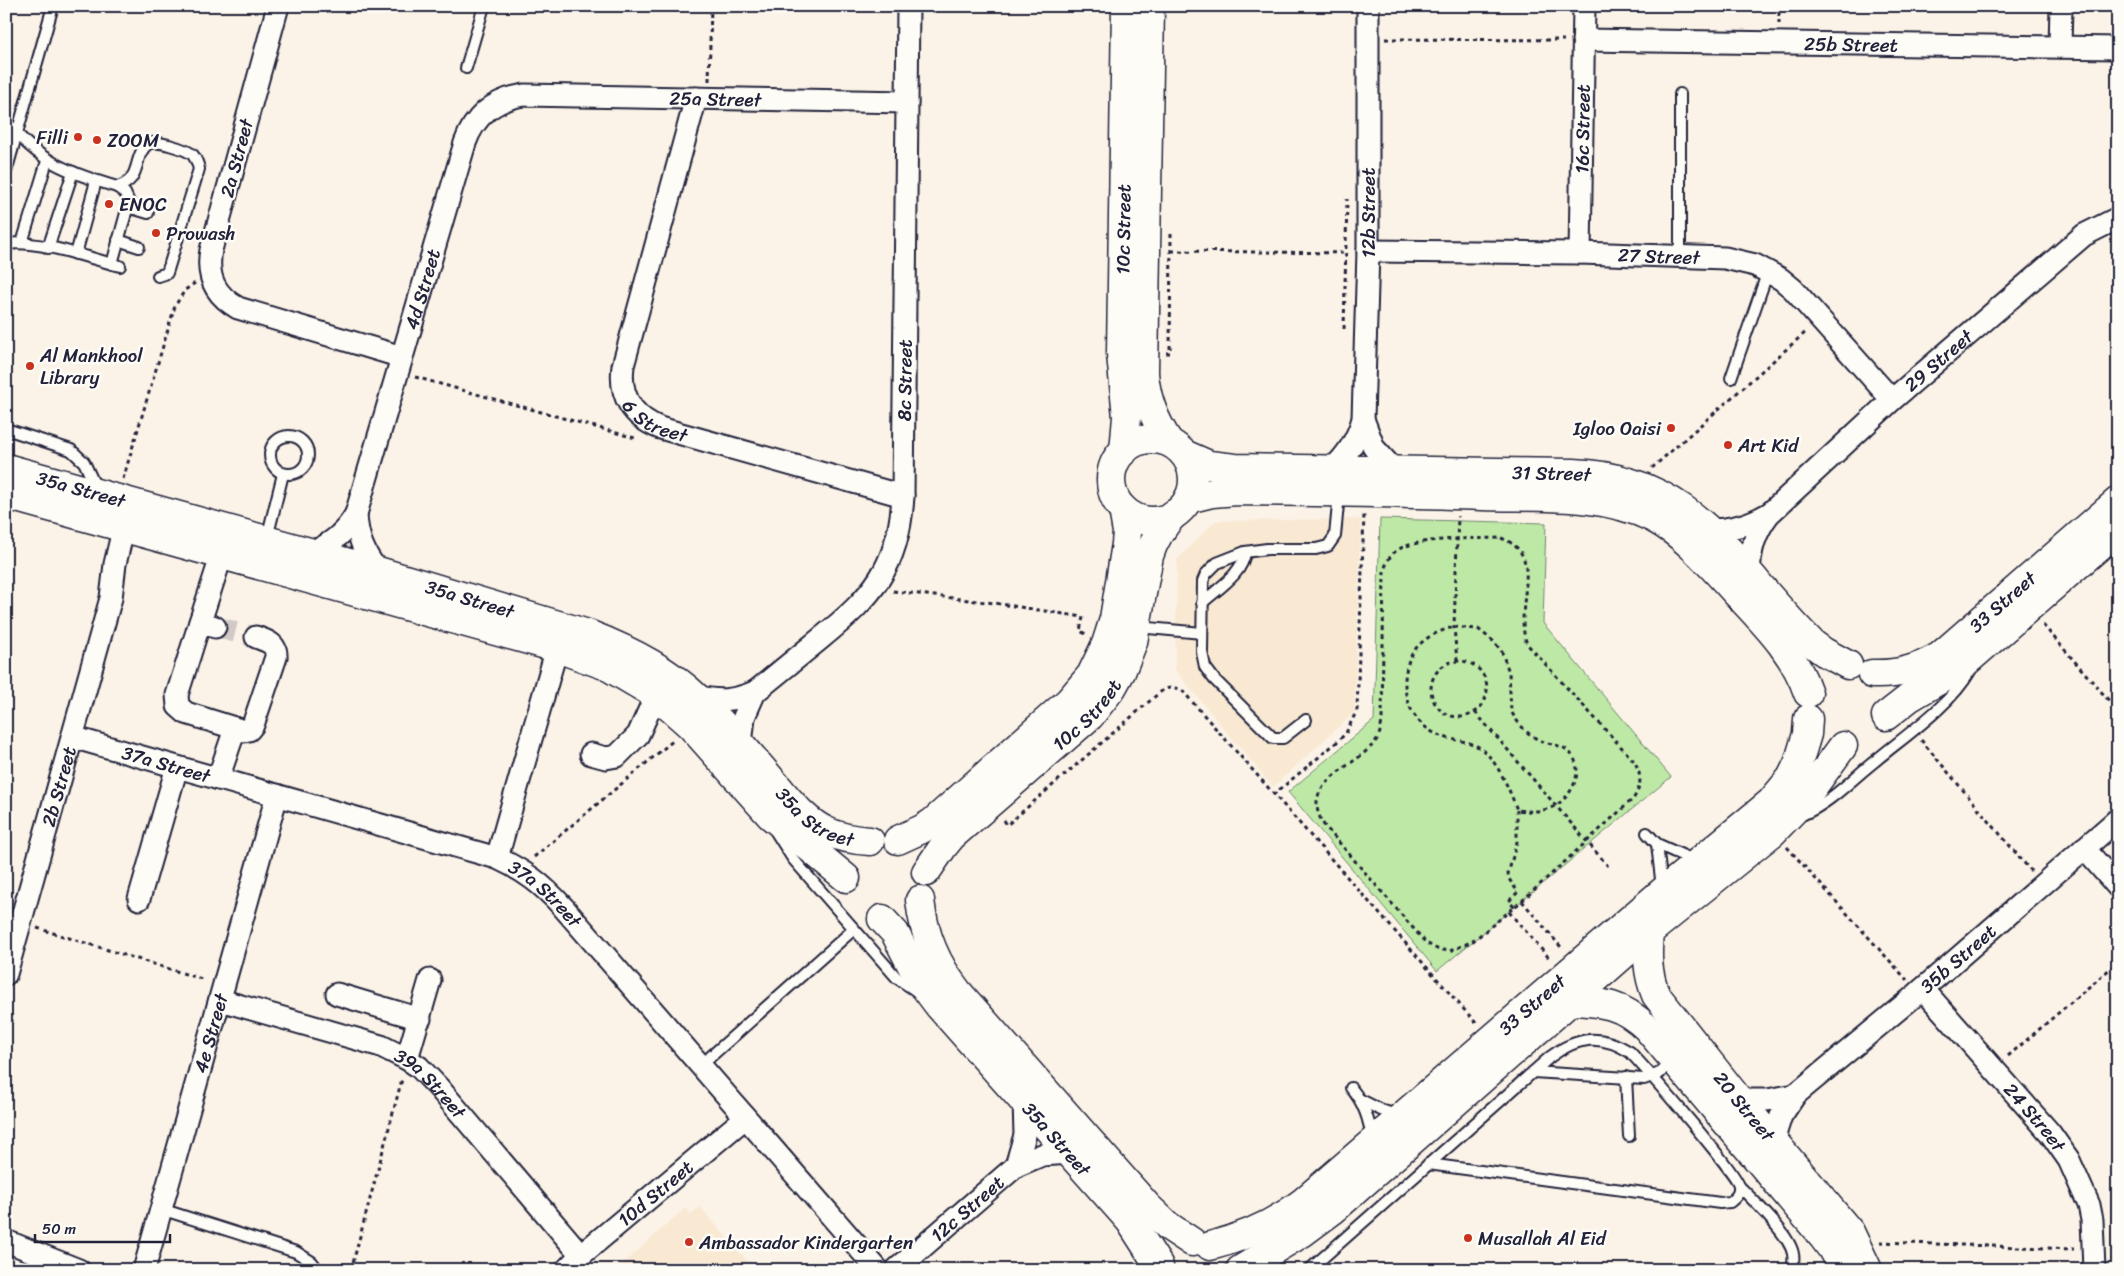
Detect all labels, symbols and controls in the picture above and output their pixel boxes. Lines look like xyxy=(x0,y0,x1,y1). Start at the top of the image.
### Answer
street label: 25b Street xyxy=(1804,27,1898,62)
street label: 25a Street xyxy=(669,82,763,116)
street label: 16c Street xyxy=(1565,84,1600,174)
street label: 2a Street xyxy=(210,114,263,201)
place label: Filli xyxy=(36,121,69,154)
place label: ZOOM xyxy=(107,124,159,157)
marker: Filli xyxy=(72,131,84,143)
marker: ZOOM xyxy=(91,134,103,146)
street label: 12b Street xyxy=(1352,168,1385,258)
street label: 10c Street xyxy=(1106,184,1140,275)
place label: ENOC xyxy=(119,188,167,221)
marker: ENOC xyxy=(103,198,115,210)
place label: Prowash xyxy=(166,217,235,250)
marker: Prowash xyxy=(150,227,162,239)
street label: 27 Street xyxy=(1617,238,1702,274)
street label: 4d Street xyxy=(395,245,450,334)
street label: 29 Street xyxy=(1896,320,1982,400)
place label: Al Mankhool Library xyxy=(39,339,143,394)
street label: 8c Street xyxy=(888,339,922,421)
marker: Al Mankhool Library xyxy=(24,360,36,372)
street label: 6 Street xyxy=(613,392,693,452)
place label: Igloo Oaisi xyxy=(1572,412,1662,445)
marker: Igloo Oaisi xyxy=(1665,422,1677,434)
place label: Art Kid xyxy=(1737,429,1800,462)
marker: Art Kid xyxy=(1722,439,1734,451)
street label: 31 Street xyxy=(1512,456,1594,491)
street label: 35a Street xyxy=(33,461,131,518)
street label: 33 Street xyxy=(1961,562,2045,641)
street label: 35a Street xyxy=(421,570,520,628)
street label: 10c Street xyxy=(1044,673,1131,759)
street label: 37a Street xyxy=(118,736,215,793)
street label: 2b Street xyxy=(32,742,86,830)
street label: 35a Street xyxy=(767,779,858,856)
street label: 37a Street xyxy=(502,851,591,936)
street label: 35b Street xyxy=(1912,916,2004,1002)
street label: 33 Street xyxy=(1491,965,1575,1044)
street label: 4e Street xyxy=(184,988,238,1077)
street label: 39a Street xyxy=(389,1039,475,1127)
street label: 20 Street xyxy=(1705,1064,1784,1150)
street label: 24 Street xyxy=(1995,1075,2075,1160)
street label: 35a Street xyxy=(1014,1094,1100,1185)
street label: 10d Street xyxy=(610,1151,701,1235)
street label: 12c Street xyxy=(923,1167,1012,1251)
scale bar xyxy=(35,1211,170,1243)
text: 50 m xyxy=(42,1216,77,1242)
place label: Musallah Al Eid xyxy=(1478,1222,1608,1255)
place label: Ambassador Kindergarten xyxy=(698,1226,913,1259)
marker: Musallah Al Eid xyxy=(1462,1232,1474,1244)
marker: Ambassador Kindergarten xyxy=(683,1236,695,1248)

